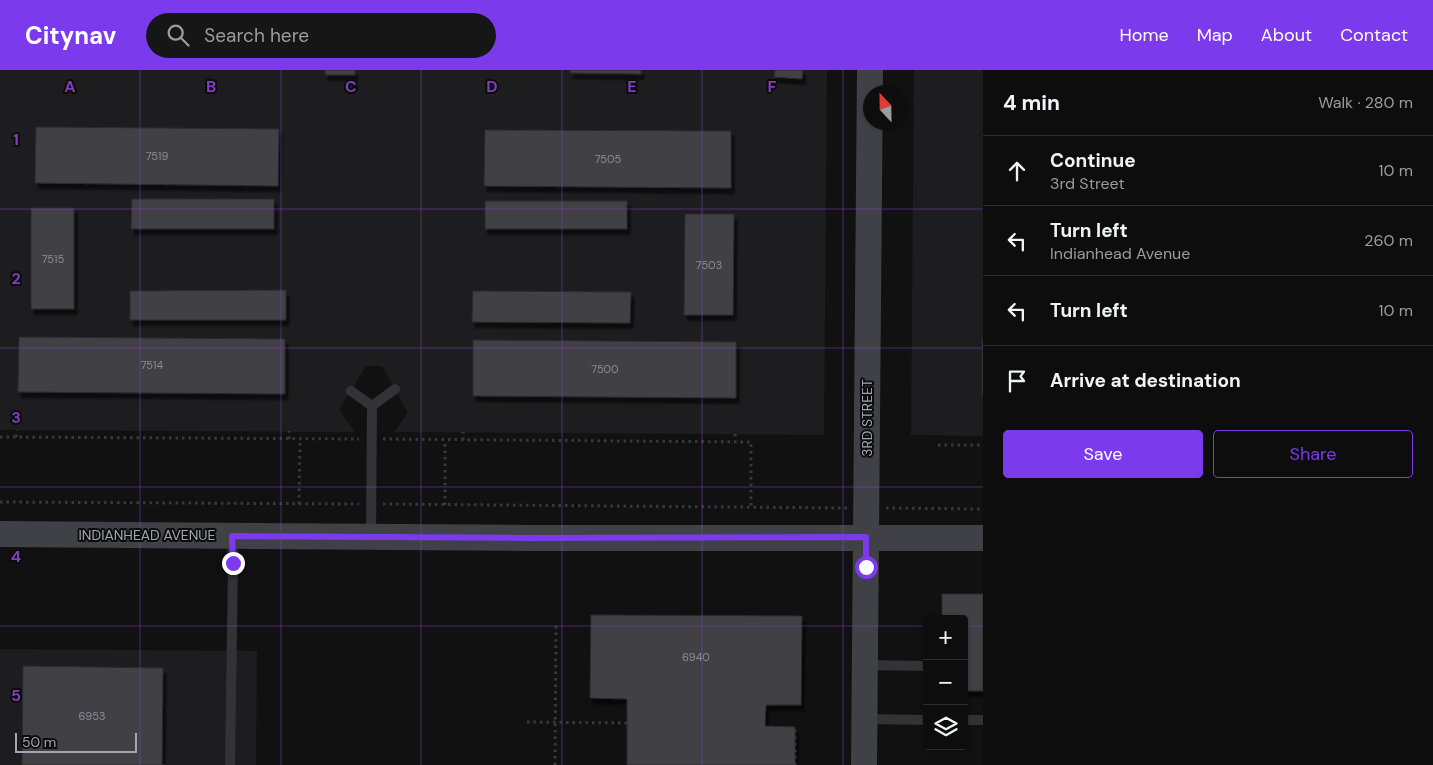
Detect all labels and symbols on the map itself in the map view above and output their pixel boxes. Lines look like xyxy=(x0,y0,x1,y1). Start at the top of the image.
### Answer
text: A xyxy=(64,76,76,97)
text: B xyxy=(206,76,216,97)
text: C xyxy=(345,76,357,97)
text: D xyxy=(486,76,498,97)
text: E xyxy=(627,76,637,97)
text: F xyxy=(768,76,777,97)
north arrow xyxy=(863,85,908,130)
text: 1 xyxy=(13,129,19,150)
house number: 7519 xyxy=(146,149,168,163)
house number: 7505 xyxy=(595,152,622,166)
house number: 7515 xyxy=(42,252,64,266)
house number: 7503 xyxy=(696,258,722,272)
text: 2 xyxy=(11,268,21,289)
house number: 7514 xyxy=(141,358,164,372)
house number: 7500 xyxy=(591,362,619,376)
street label: 3RD STREET xyxy=(858,379,876,457)
text: 3 xyxy=(11,407,21,428)
street label: INDIANHEAD AVENUE xyxy=(79,526,216,544)
text: 4 xyxy=(11,546,21,567)
route end xyxy=(222,552,245,575)
route start xyxy=(855,556,878,579)
house number: 6940 xyxy=(682,650,710,664)
text: 5 xyxy=(11,685,21,706)
house number: 6953 xyxy=(79,709,105,723)
scale bar xyxy=(15,730,138,753)

